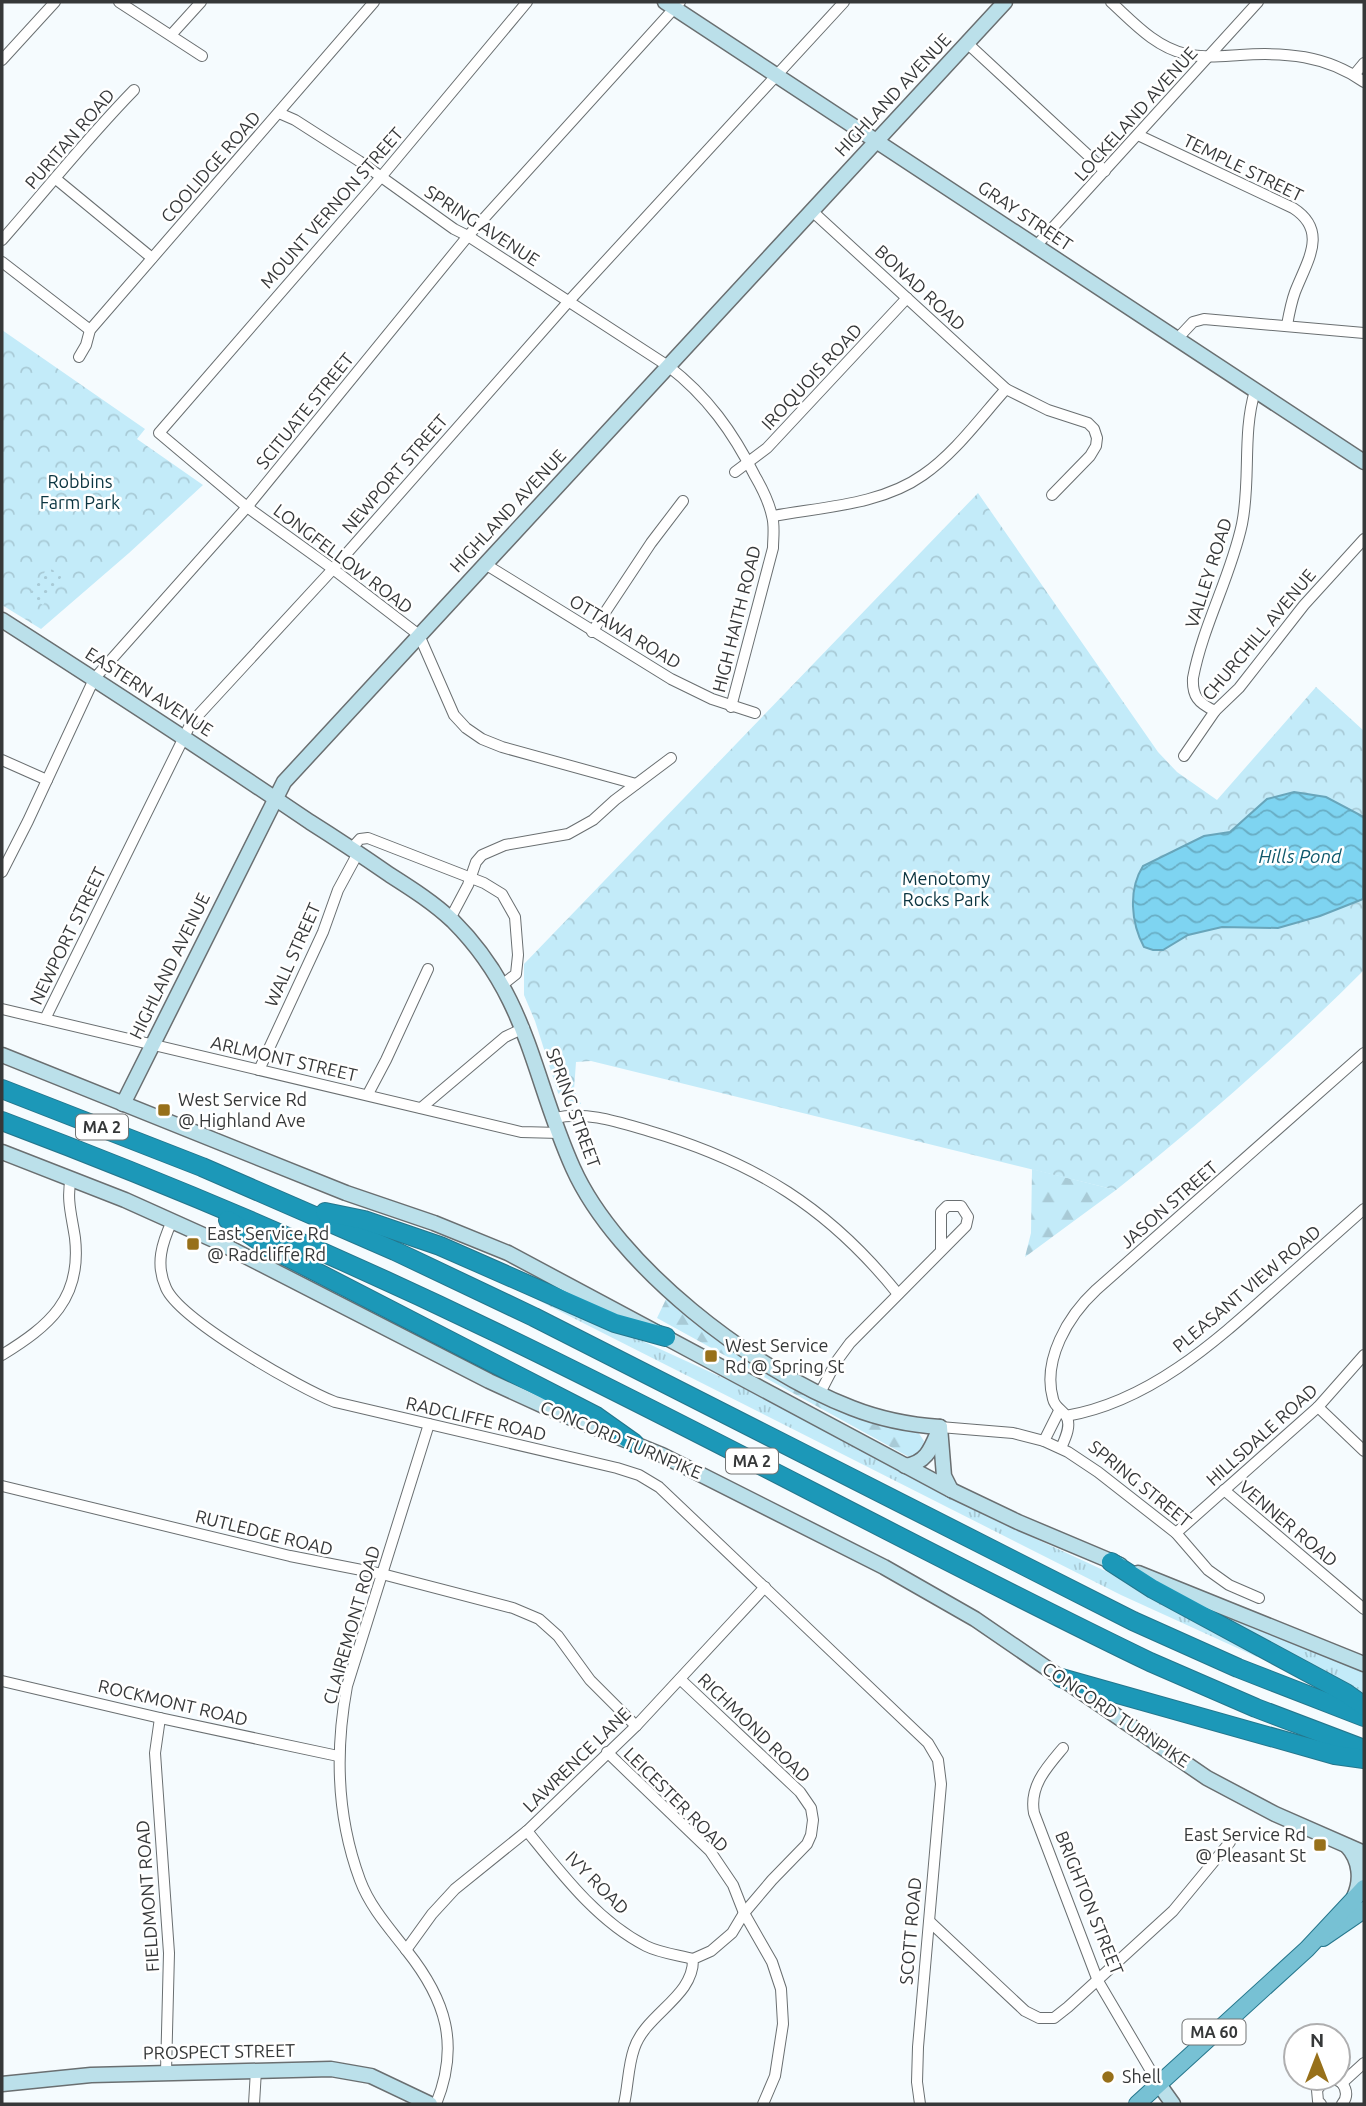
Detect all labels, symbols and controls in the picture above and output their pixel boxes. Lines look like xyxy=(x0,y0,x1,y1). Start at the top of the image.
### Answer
street label: HIGHLAND AVENUE xyxy=(830,29,954,160)
street label: LOCKELAND AVENUE xyxy=(1070,42,1201,184)
street label: PURITAN ROAD xyxy=(20,84,118,192)
street label: COOLIDGE ROAD xyxy=(157,107,264,226)
street label: MOUNT VERNON STREET xyxy=(256,123,406,292)
street label: TEMPLE STREET xyxy=(1180,129,1307,205)
street label: GRAY STREET xyxy=(975,176,1077,254)
street label: SPRING AVENUE xyxy=(422,181,544,270)
street label: BONAD ROAD xyxy=(871,240,970,334)
street label: IROQUOIS ROAD xyxy=(757,319,866,434)
street label: SCITUATE STREET xyxy=(251,348,357,472)
street label: NEWPORT STREET xyxy=(337,410,451,537)
street label: HIGHLAND AVENUE xyxy=(445,445,569,576)
park label: Robbins Farm Park xyxy=(40,471,120,512)
street label: LONGFELLOW ROAD xyxy=(270,499,417,617)
street label: VALLEY ROAD xyxy=(1181,515,1235,630)
street label: HIGH HAITH ROAD xyxy=(708,543,764,694)
street label: CHURCHILL AVENUE xyxy=(1197,565,1319,704)
street label: OTTAWA ROAD xyxy=(566,590,685,672)
street label: EASTERN AVENUE xyxy=(82,643,217,740)
water label: Hills Pond xyxy=(1258,845,1343,867)
street label: NEWPORT STREET xyxy=(25,864,109,1008)
park label: Menotomy Rocks Park xyxy=(902,868,990,909)
street label: HIGHLAND AVENUE xyxy=(125,889,213,1042)
street label: WALL STREET xyxy=(260,900,324,1010)
street label: ARLMONT STREET xyxy=(209,1031,359,1085)
street label: SPRING STREET xyxy=(543,1045,605,1170)
place label: West Service Rd @ Highland Ave xyxy=(178,1089,307,1130)
marker: West Service Rd @ Highland Ave xyxy=(156,1102,172,1118)
road number: MA 2 xyxy=(76,1114,128,1140)
street label: JASON STREET xyxy=(1116,1157,1221,1252)
street label: PLEASANT VIEW ROAD xyxy=(1168,1221,1324,1356)
place label: East Service Rd @ Radcliffe Rd xyxy=(207,1223,329,1264)
marker: East Service Rd @ Radcliffe Rd xyxy=(185,1236,201,1252)
place label: West Service Rd @ Spring St xyxy=(725,1335,844,1376)
marker: West Service Rd @ Spring St xyxy=(703,1348,719,1364)
street label: HILLSDALE ROAD xyxy=(1202,1379,1321,1489)
street label: RADCLIFFE ROAD xyxy=(404,1392,548,1444)
street label: CONCORD TURNPIKE xyxy=(538,1396,705,1482)
street label: SPRING STREET xyxy=(1085,1436,1196,1531)
road number: MA 2 xyxy=(726,1448,778,1474)
street label: VENNER ROAD xyxy=(1235,1476,1342,1570)
street label: RUTLEDGE ROAD xyxy=(193,1505,335,1559)
street label: CLAIREMONT ROAD xyxy=(319,1543,383,1706)
street label: CONCORD TURNPIKE xyxy=(1039,1657,1194,1771)
street label: RICHMOND ROAD xyxy=(694,1669,815,1786)
street label: ROCKMONT ROAD xyxy=(96,1675,250,1729)
street label: LAWRENCE LANE xyxy=(518,1703,634,1816)
street label: LEICESTER ROAD xyxy=(620,1743,733,1856)
street label: FIELDMONT ROAD xyxy=(132,1820,162,1973)
place label: East Service Rd @ Pleasant St xyxy=(1184,1824,1306,1865)
street label: BRIGHTON STREET xyxy=(1052,1828,1128,1977)
marker: East Service Rd @ Pleasant St xyxy=(1312,1837,1328,1853)
street label: IVY ROAD xyxy=(562,1847,633,1918)
street label: SCOTT ROAD xyxy=(895,1876,925,1986)
road number: MA 60 xyxy=(1182,2020,1246,2044)
north arrow xyxy=(1282,2022,1352,2092)
text: N xyxy=(1310,2029,1324,2051)
street label: PROSPECT STREET xyxy=(143,2040,295,2062)
place label: Shell xyxy=(1122,2066,1161,2086)
marker: Shell xyxy=(1100,2069,1116,2085)

